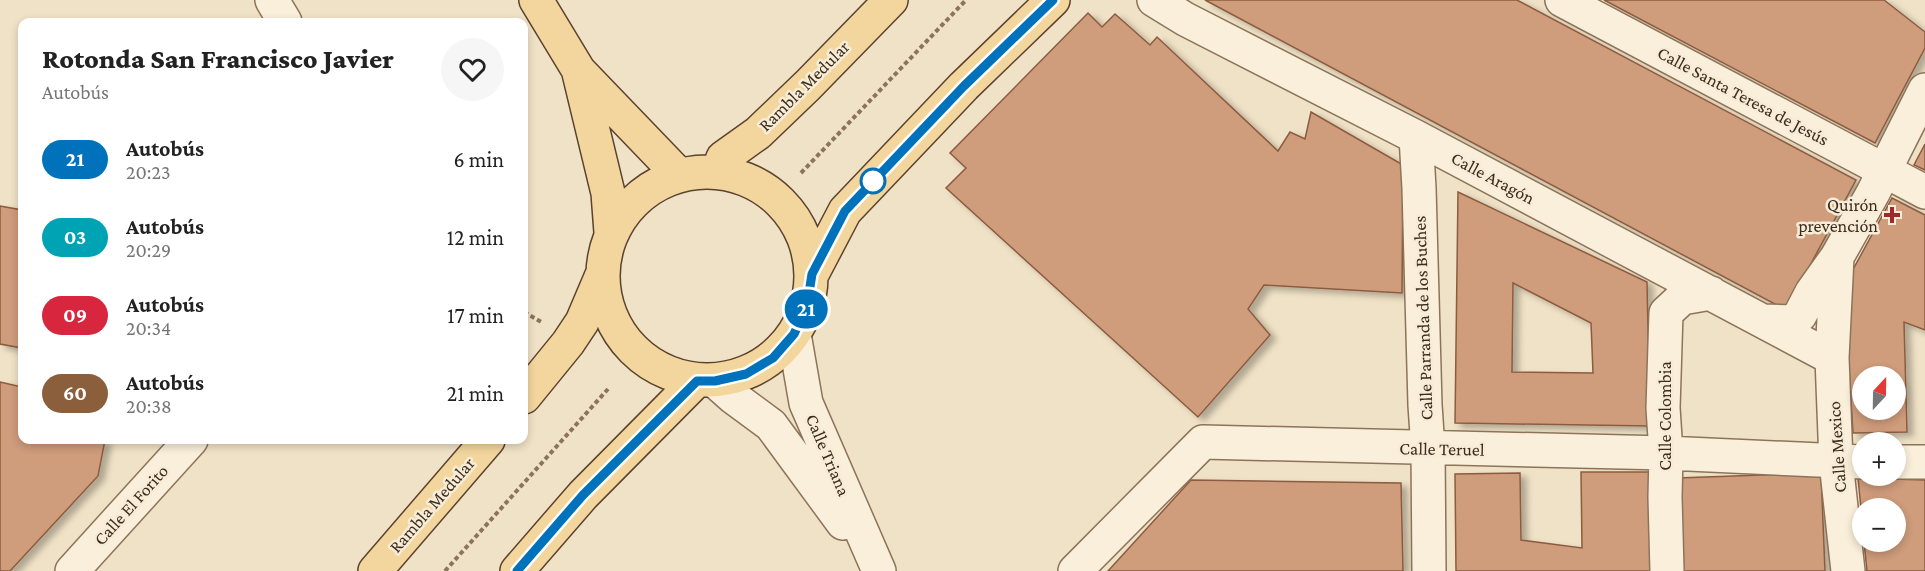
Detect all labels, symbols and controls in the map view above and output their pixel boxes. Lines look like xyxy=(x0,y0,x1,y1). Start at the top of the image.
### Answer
street label: Rambla Medular xyxy=(755,36,854,135)
button: heart xyxy=(441,38,504,101)
street label: Calle Santa Teresa de Jesús xyxy=(1654,42,1832,150)
text: Rotonda San Francisco Javier xyxy=(42,43,394,74)
text: Autobús xyxy=(42,81,109,103)
text: Autobús xyxy=(126,136,204,161)
text: 21 xyxy=(66,147,84,171)
text: 6 min xyxy=(453,147,504,172)
street label: Calle Aragón xyxy=(1448,148,1538,208)
text: 20:23 xyxy=(126,161,170,183)
unlabelled marker xyxy=(860,168,886,194)
place label: Quirón prevención xyxy=(1798,195,1878,236)
marker: Quirón prevención xyxy=(1883,206,1901,224)
text: Autobús xyxy=(126,214,204,239)
street label: Calle Parranda de los Buches xyxy=(1409,215,1437,421)
text: 03 xyxy=(64,225,86,249)
text: 12 min xyxy=(447,225,504,250)
text: 20:29 xyxy=(126,239,171,261)
line badge: 21 xyxy=(779,290,833,328)
text: Autobús xyxy=(126,292,204,317)
text: 21 xyxy=(797,297,815,321)
text: 09 xyxy=(63,303,87,327)
text: 17 min xyxy=(447,303,504,328)
text: 20:34 xyxy=(126,317,171,339)
street label: Calle Colombia xyxy=(1655,361,1675,471)
north arrow xyxy=(1852,366,1906,420)
map controls xyxy=(1852,366,1906,552)
text: Autobús xyxy=(126,370,204,395)
text: 60 xyxy=(63,381,87,405)
text: 21 min xyxy=(447,381,504,406)
text: 20:38 xyxy=(126,395,172,417)
street label: Calle Mexico xyxy=(1824,400,1850,493)
street label: Calle Triana xyxy=(802,411,854,499)
button: + xyxy=(1852,432,1906,486)
street label: Calle Teruel xyxy=(1399,438,1485,460)
street label: Rambla Medular xyxy=(385,453,479,557)
street label: Calle El Forito xyxy=(90,461,172,549)
button: − xyxy=(1852,498,1906,552)

